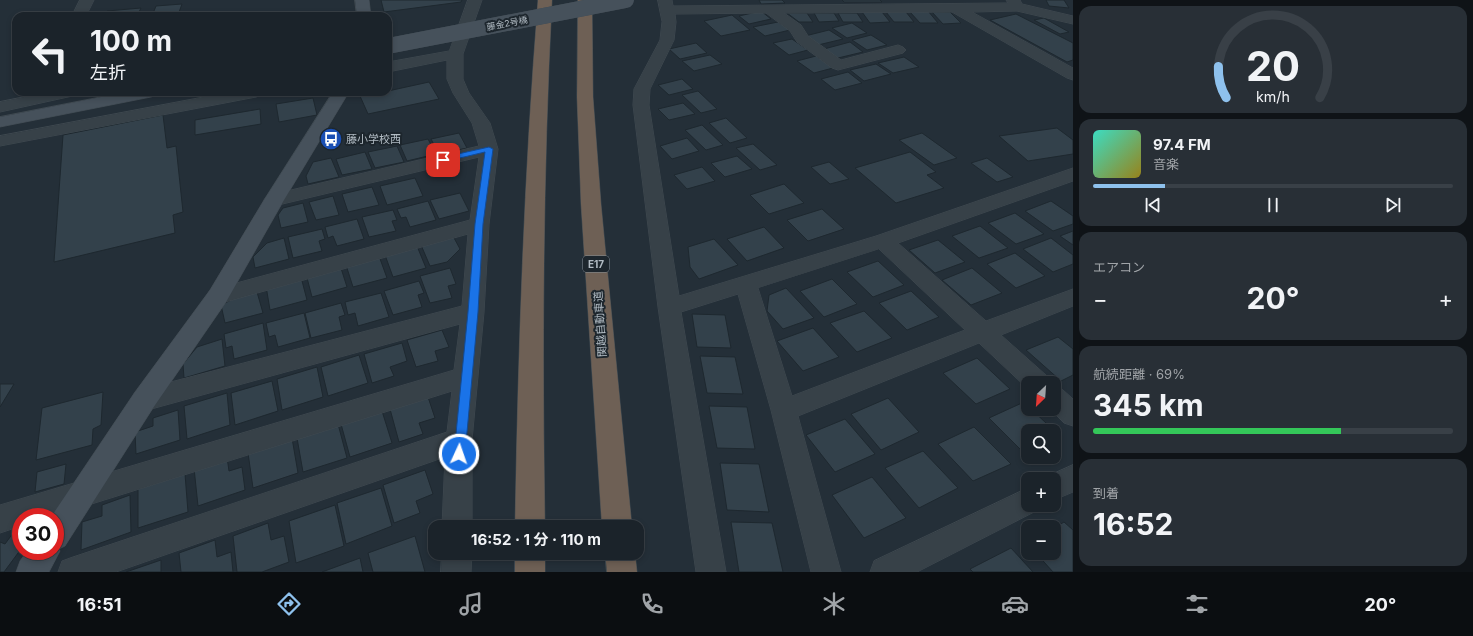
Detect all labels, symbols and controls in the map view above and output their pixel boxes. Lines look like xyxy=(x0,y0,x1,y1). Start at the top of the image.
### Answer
street label: 藤金2号橋 xyxy=(486,14,528,32)
text: 100 m xyxy=(90,24,172,58)
icon: left xyxy=(24,28,76,80)
text: 20 xyxy=(1246,40,1300,90)
text: 左折 xyxy=(90,62,126,83)
text: km/h xyxy=(1256,87,1290,104)
bus stop icon: 藤小学校西 xyxy=(318,126,344,152)
place label: 藤小学校西 xyxy=(346,132,401,146)
text: 97.4 FM xyxy=(1153,135,1211,154)
pin xyxy=(426,143,460,177)
icon: arrive xyxy=(432,149,454,171)
text: 音楽 xyxy=(1153,156,1179,172)
icon: previous xyxy=(1142,194,1164,216)
icon: pause xyxy=(1262,194,1284,216)
icon: next xyxy=(1382,194,1404,216)
road number: E17 xyxy=(583,256,609,272)
text: エアコン xyxy=(1093,259,1145,275)
text: 20° xyxy=(1247,280,1299,316)
text: − xyxy=(1093,286,1108,312)
text: + xyxy=(1438,286,1453,312)
street label: 関越自動車道 xyxy=(591,291,609,357)
text: 航続距離 · 69% xyxy=(1093,366,1185,382)
north arrow xyxy=(1021,376,1061,416)
map controls xyxy=(1021,376,1061,560)
text: 345 km xyxy=(1093,387,1204,423)
button: search xyxy=(1021,424,1061,464)
position arrow xyxy=(438,433,480,475)
button: + xyxy=(1021,472,1061,512)
text: 到着 xyxy=(1093,485,1119,501)
text: 16:52 xyxy=(1093,506,1174,542)
speed limit sign: 30 xyxy=(12,508,64,560)
button: − xyxy=(1021,520,1061,560)
text: 16:52 · 1 分 · 110 m xyxy=(471,530,601,549)
icon: directions xyxy=(275,590,303,618)
icon: music xyxy=(457,590,485,618)
icon: phone xyxy=(638,590,666,618)
icon: climate xyxy=(820,590,848,618)
icon: car xyxy=(1001,590,1029,618)
icon: filters xyxy=(1183,590,1211,618)
text: 16:51 xyxy=(77,594,122,615)
text: 20° xyxy=(1364,594,1396,615)

